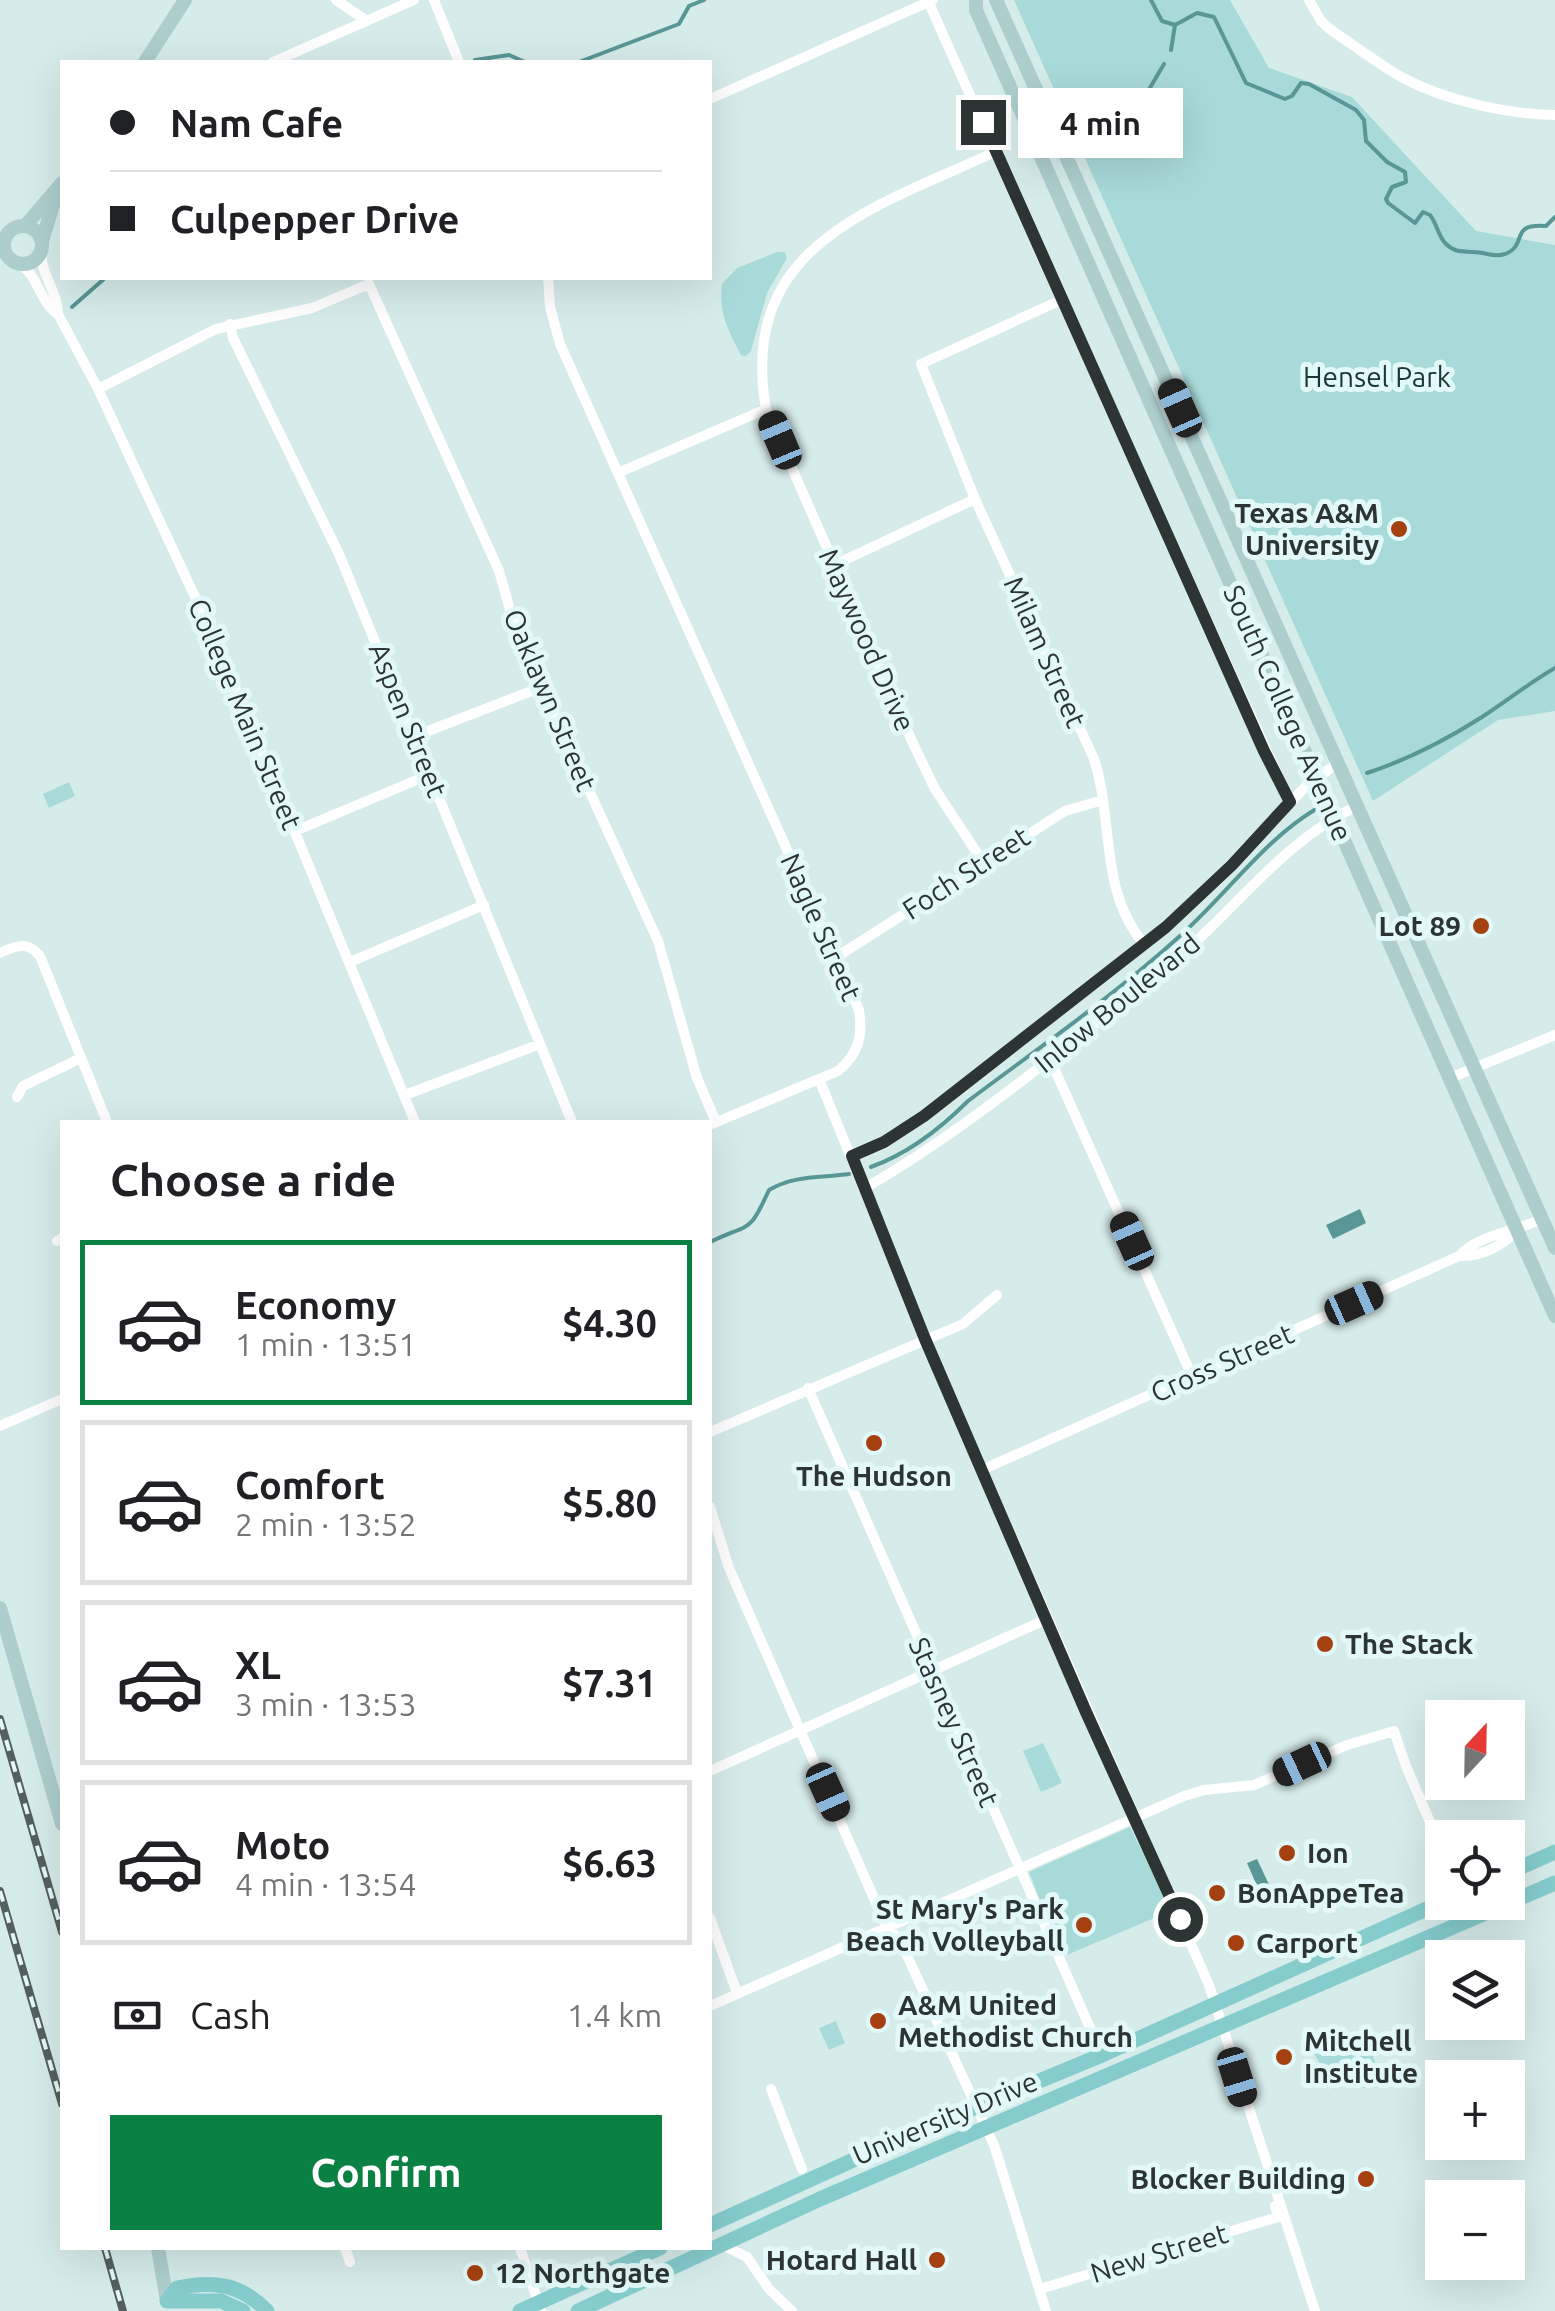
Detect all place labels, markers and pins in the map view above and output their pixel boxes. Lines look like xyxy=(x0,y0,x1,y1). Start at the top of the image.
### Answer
place label: Texas A&M University xyxy=(1234,497,1379,560)
marker: Texas A&M University xyxy=(1388,518,1410,540)
place label: Lot 89 xyxy=(1378,910,1461,941)
marker: Lot 89 xyxy=(1470,915,1492,937)
marker: The Hudson xyxy=(863,1432,885,1454)
place label: The Hudson xyxy=(796,1460,952,1491)
place label: The Stack xyxy=(1345,1628,1473,1659)
marker: The Stack xyxy=(1314,1633,1336,1655)
place label: Ion xyxy=(1307,1837,1349,1868)
marker: Ion xyxy=(1276,1842,1298,1864)
place label: BonAppeTea xyxy=(1237,1877,1404,1908)
marker: BonAppeTea xyxy=(1206,1882,1228,1904)
place label: St Mary's Park Beach Volleyball xyxy=(845,1893,1064,1956)
marker: St Mary's Park Beach Volleyball xyxy=(1073,1914,1095,1936)
place label: Carport xyxy=(1256,1927,1358,1958)
marker: Carport xyxy=(1225,1932,1247,1954)
place label: A&M United Methodist Church xyxy=(898,1989,1133,2052)
marker: A&M United Methodist Church xyxy=(867,2010,889,2032)
place label: Mitchell Institute xyxy=(1304,2025,1418,2088)
marker: Mitchell Institute xyxy=(1273,2046,1295,2068)
place label: Blocker Building xyxy=(1131,2163,1346,2194)
marker: Blocker Building xyxy=(1355,2168,1377,2190)
place label: Hotard Hall xyxy=(766,2244,917,2275)
marker: Hotard Hall xyxy=(926,2249,948,2271)
place label: 12 Northgate xyxy=(495,2257,670,2288)
marker: 12 Northgate xyxy=(464,2262,486,2284)

